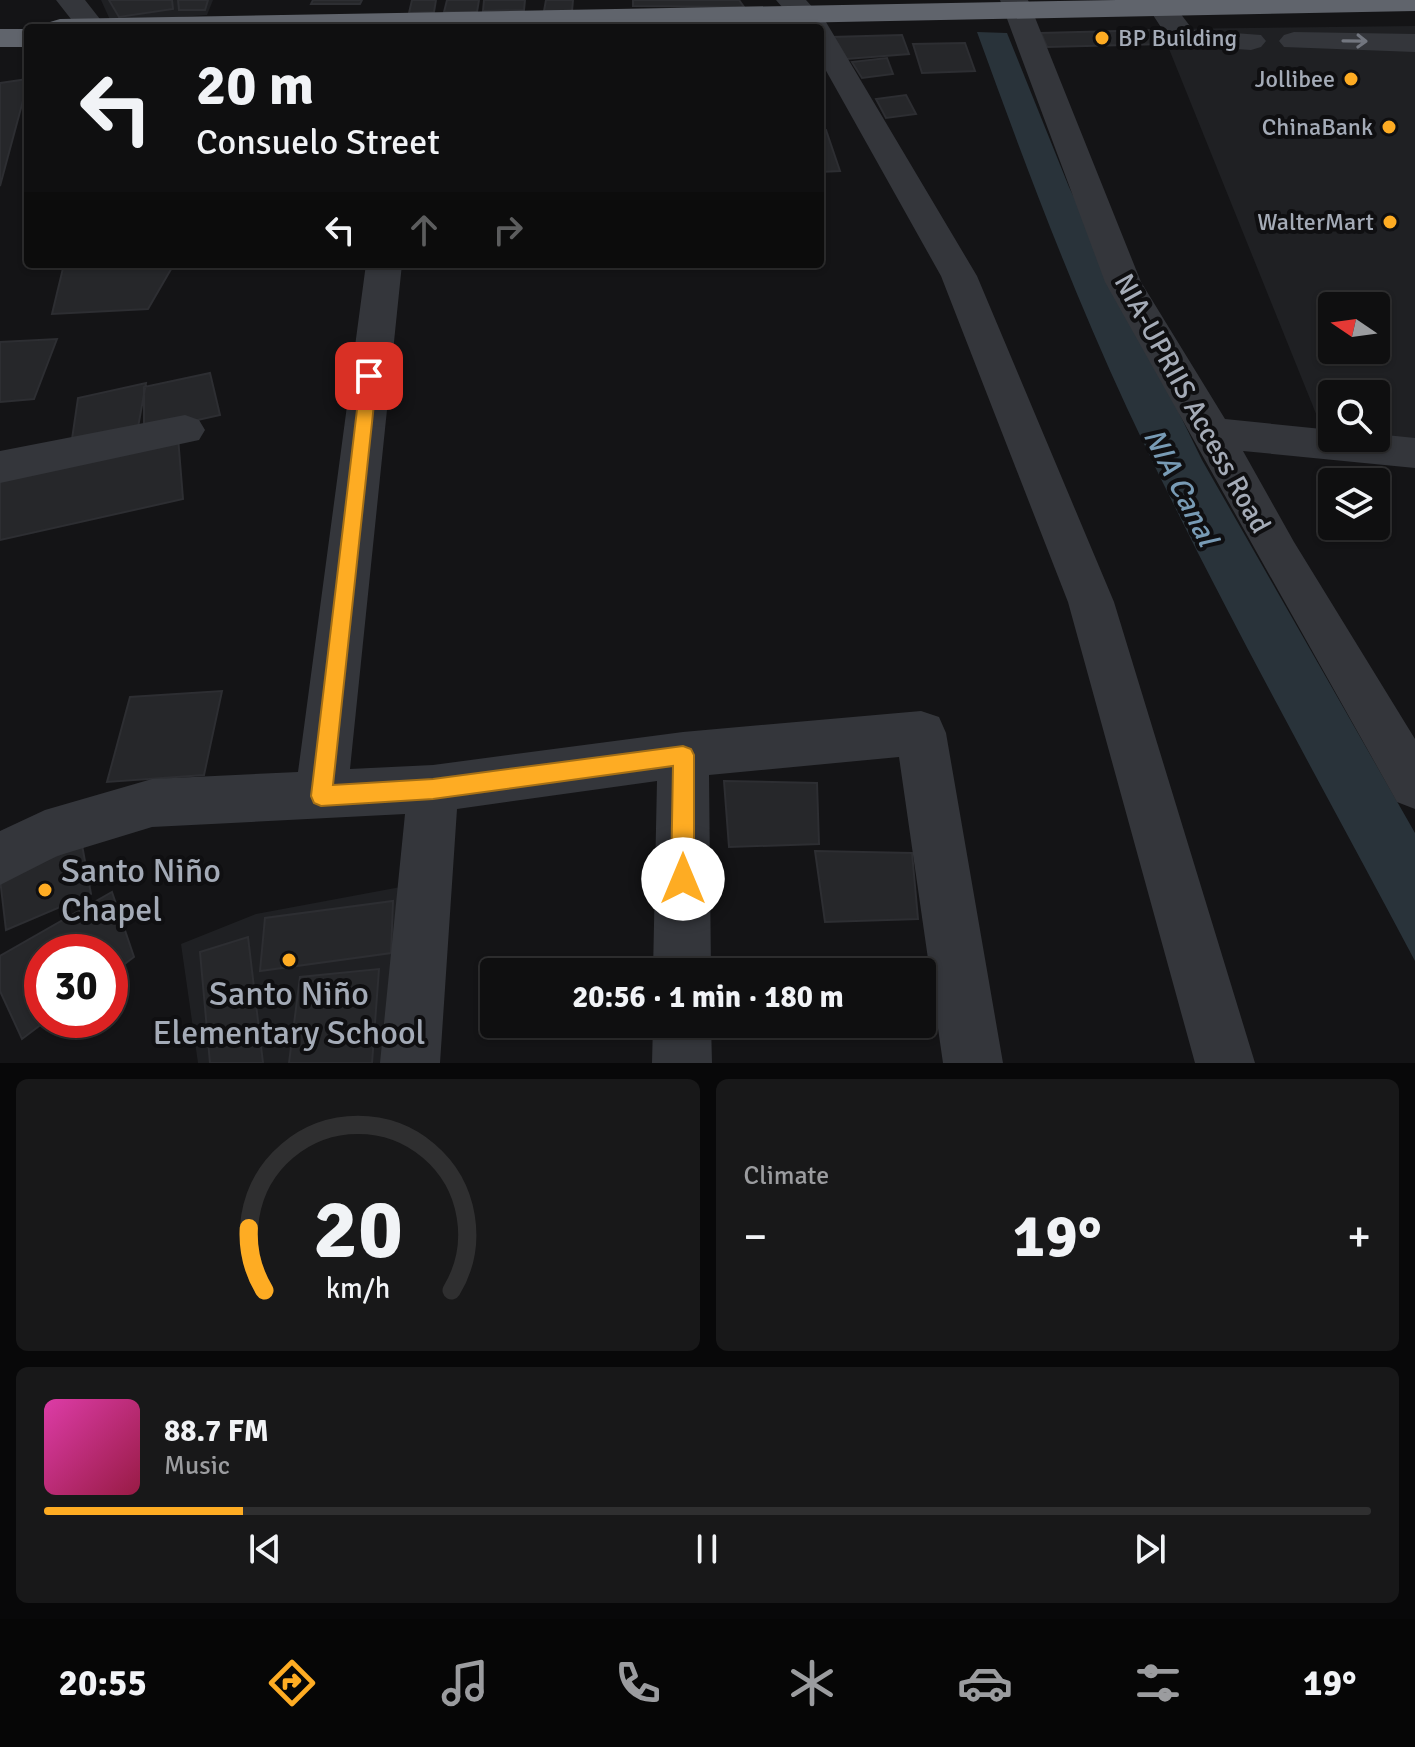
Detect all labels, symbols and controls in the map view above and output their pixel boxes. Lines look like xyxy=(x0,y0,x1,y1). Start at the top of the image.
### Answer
place label: BP Building xyxy=(1118,23,1237,53)
marker: BP Building xyxy=(1093,29,1111,47)
one-way arrow xyxy=(1341,34,1368,49)
text: 20 m xyxy=(196,51,314,120)
icon: left xyxy=(64,56,168,160)
place label: Jollibee xyxy=(1255,64,1335,94)
marker: Jollibee xyxy=(1342,70,1360,88)
place label: ChinaBank xyxy=(1262,112,1373,142)
marker: ChinaBank xyxy=(1380,118,1398,136)
text: Consuelo Street xyxy=(196,120,440,165)
place label: WalterMart xyxy=(1257,207,1374,237)
icon: left xyxy=(318,208,362,252)
icon: ahead xyxy=(402,208,446,252)
icon: right xyxy=(486,208,530,252)
marker: WalterMart xyxy=(1381,213,1399,231)
street label: NIA-UPRIIS Access Road xyxy=(1107,268,1278,539)
north arrow xyxy=(1318,292,1390,364)
map controls xyxy=(1318,292,1390,540)
pin xyxy=(335,342,403,410)
icon: arrive xyxy=(347,354,391,398)
button: search xyxy=(1318,380,1390,452)
water label: NIA Canal xyxy=(1135,422,1227,554)
button: layers xyxy=(1318,468,1390,540)
position arrow xyxy=(641,837,725,921)
place label: Santo Niño Chapel xyxy=(61,850,221,931)
marker: Santo Niño Chapel xyxy=(36,881,54,899)
speed limit sign: 30 xyxy=(24,934,128,1038)
marker: Santo Niño Elementary School xyxy=(280,951,298,969)
place label: Santo Niño Elementary School xyxy=(152,973,426,1054)
text: 20:56 · 1 min · 180 m xyxy=(572,979,844,1016)
text: Climate xyxy=(744,1160,829,1192)
text: 20 xyxy=(313,1179,403,1281)
text: 19° xyxy=(1013,1200,1102,1274)
text: − xyxy=(744,1210,767,1264)
text: + xyxy=(1347,1210,1371,1264)
text: km/h xyxy=(325,1271,390,1306)
text: 88.7 FM xyxy=(164,1413,269,1450)
text: Music xyxy=(164,1450,230,1482)
icon: previous xyxy=(243,1527,287,1571)
icon: pause xyxy=(685,1527,729,1571)
icon: next xyxy=(1128,1527,1172,1571)
icon: directions xyxy=(264,1655,320,1711)
icon: music xyxy=(437,1655,493,1711)
icon: phone xyxy=(610,1655,666,1711)
icon: climate xyxy=(784,1655,840,1711)
icon: car xyxy=(957,1655,1013,1711)
icon: filters xyxy=(1130,1655,1186,1711)
text: 20:55 xyxy=(59,1661,147,1706)
text: 19° xyxy=(1303,1661,1356,1706)

